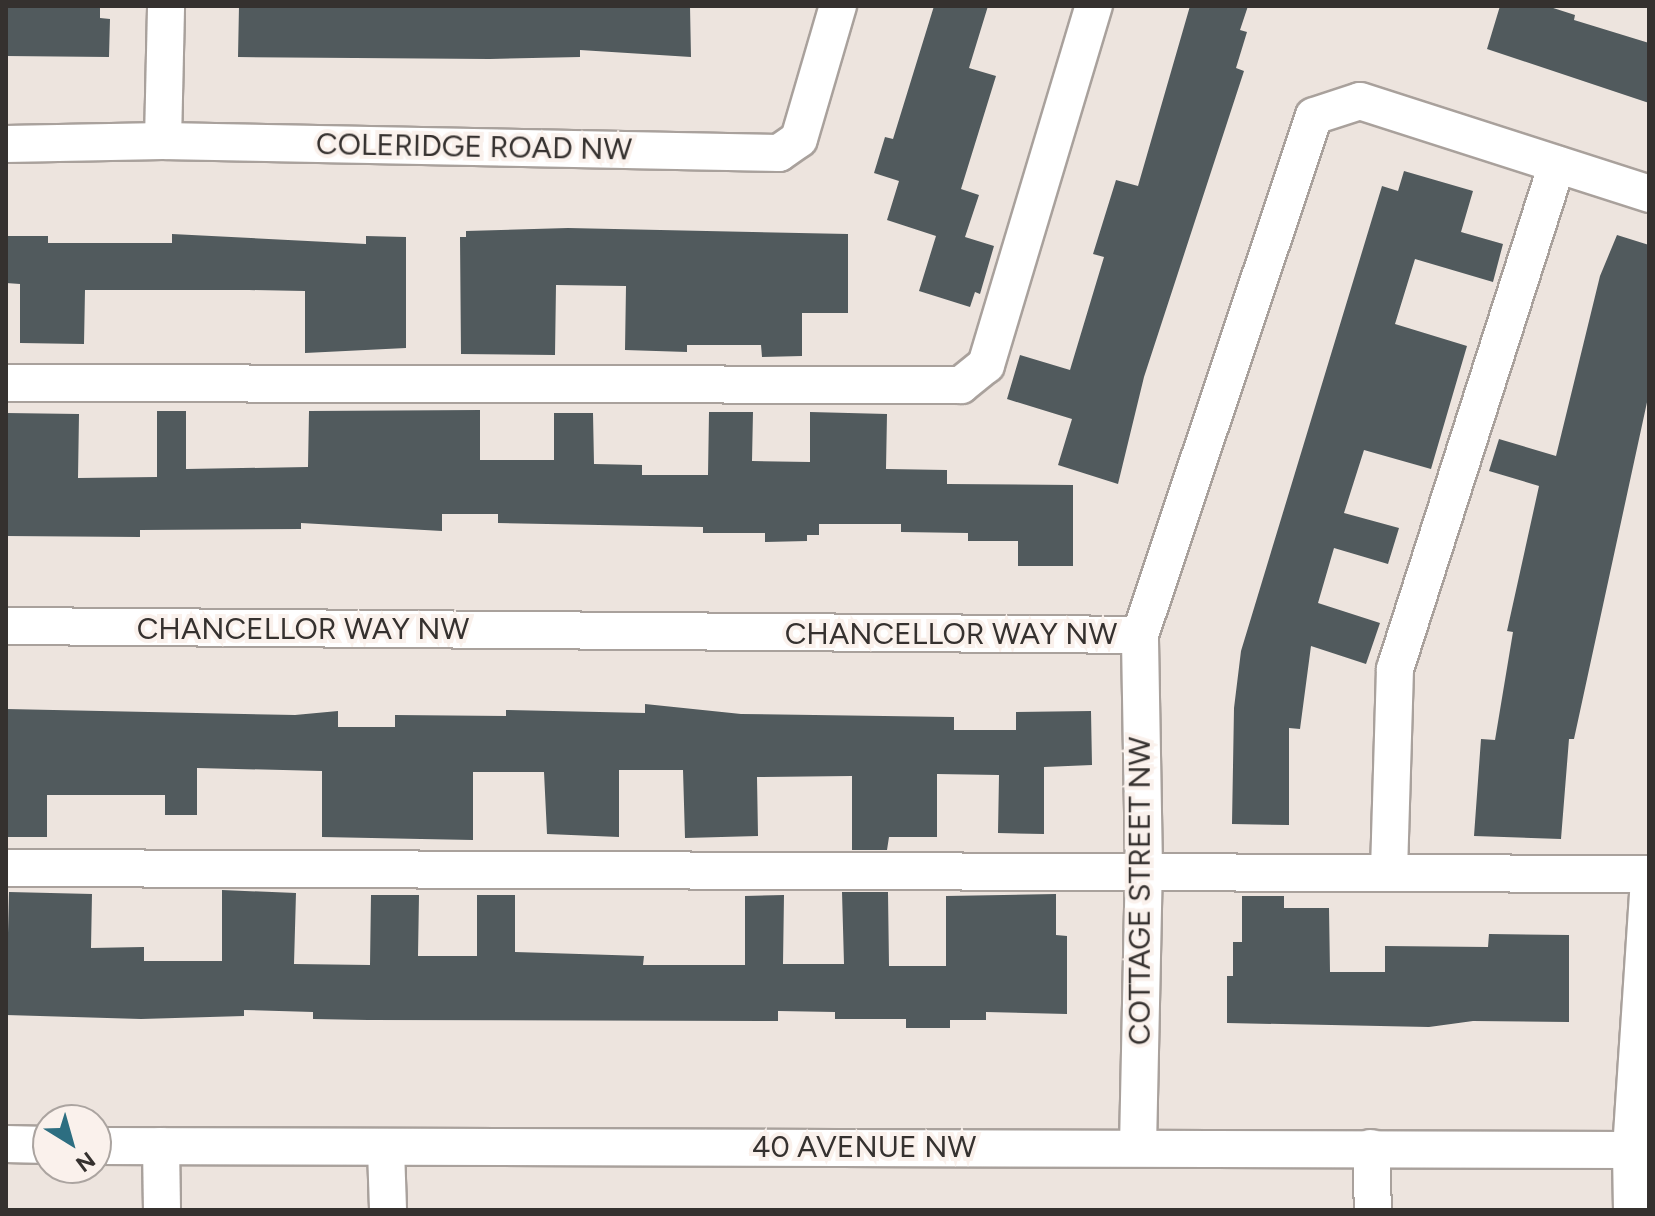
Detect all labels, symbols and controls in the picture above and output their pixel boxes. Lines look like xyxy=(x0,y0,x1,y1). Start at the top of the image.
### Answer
street label: COLERIDGE ROAD NW xyxy=(316,126,632,168)
street label: CHANCELLOR WAY NW xyxy=(137,611,469,647)
street label: CHANCELLOR WAY NW xyxy=(785,616,1117,652)
street label: COTTAGE STREET NW xyxy=(1122,737,1158,1045)
north arrow xyxy=(32,1104,112,1184)
street label: 40 AVENUE NW xyxy=(752,1129,976,1165)
text: N xyxy=(71,1146,100,1178)

